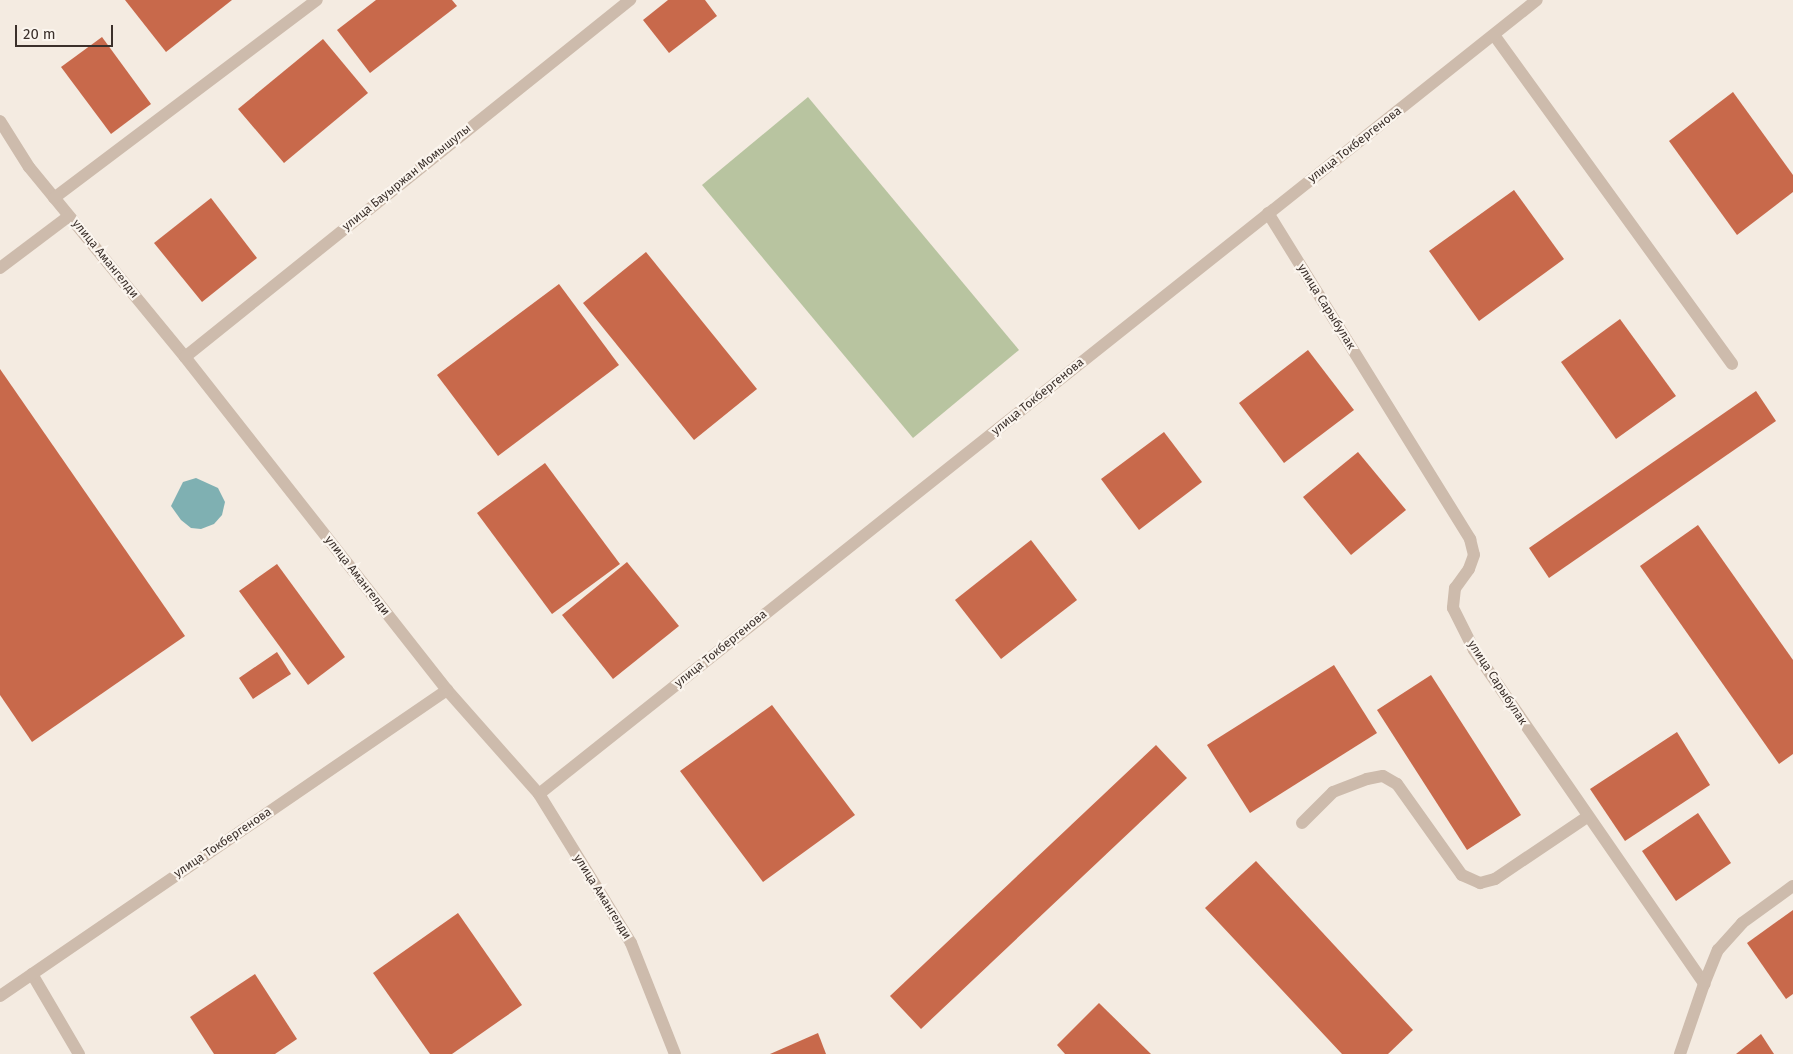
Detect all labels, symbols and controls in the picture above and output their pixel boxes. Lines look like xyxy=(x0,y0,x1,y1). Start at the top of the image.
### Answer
scale bar xyxy=(18,15,115,47)
text: 20 m xyxy=(23,25,56,43)
street label: улица Токбергенова xyxy=(1305,104,1405,186)
street label: улица Бауыржан Момышулы xyxy=(340,122,474,234)
street label: улица Амангелди xyxy=(69,217,141,301)
street label: улица Сарыбулак xyxy=(1294,262,1358,352)
street label: улица Токбергенова xyxy=(989,355,1087,439)
street label: улица Амангелди xyxy=(321,533,393,619)
street label: улица Токбергенова xyxy=(672,607,770,691)
street label: улица Сарыбулак xyxy=(1464,638,1530,728)
street label: улица Токбергенова xyxy=(171,805,275,881)
street label: улица Амангелди xyxy=(570,852,634,942)

